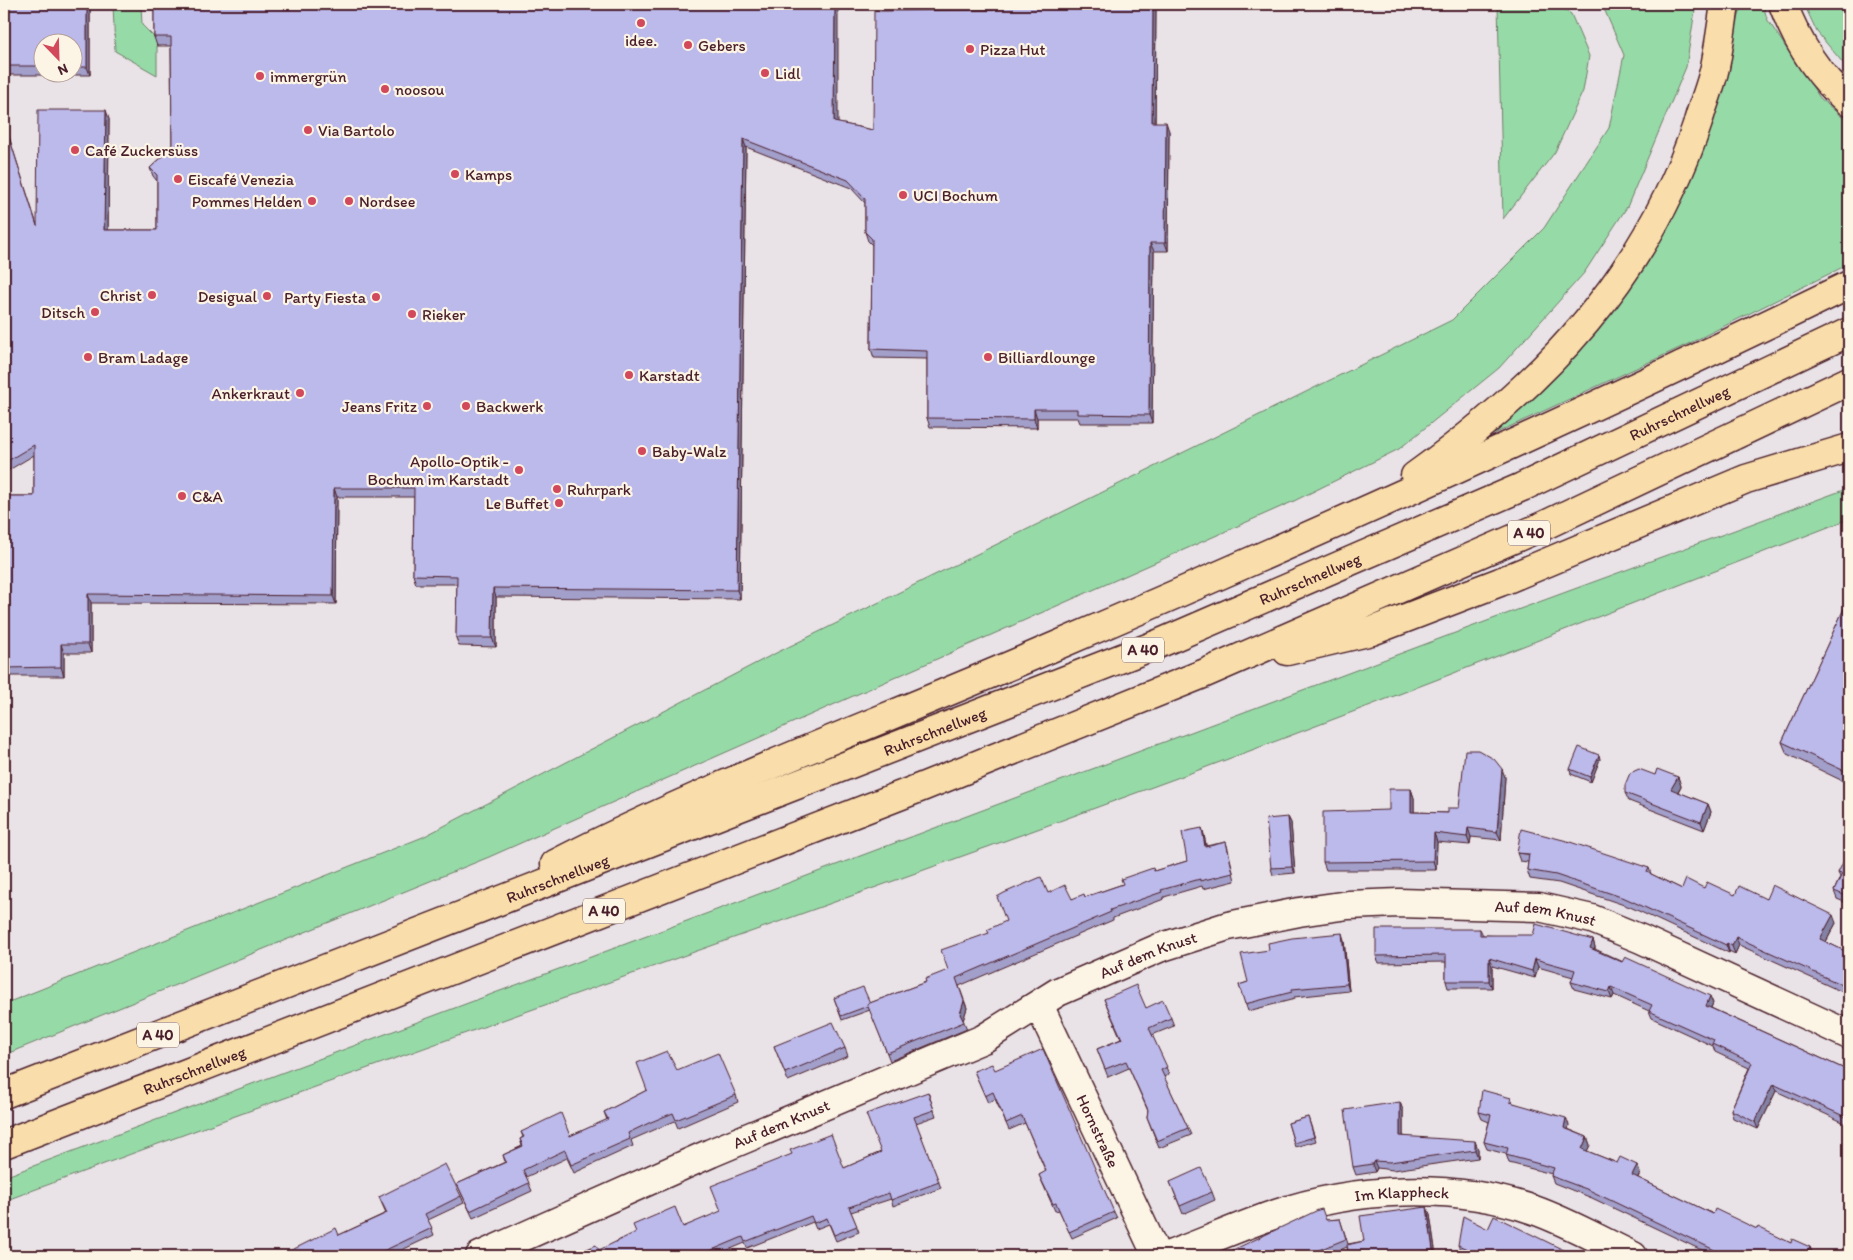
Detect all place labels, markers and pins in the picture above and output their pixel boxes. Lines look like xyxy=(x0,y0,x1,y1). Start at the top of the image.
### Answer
marker: idee. xyxy=(635,17,647,29)
place label: idee. xyxy=(625,31,657,50)
place label: Gebers xyxy=(698,36,746,55)
marker: Gebers xyxy=(682,39,694,51)
place label: Pizza Hut xyxy=(980,40,1045,59)
marker: Pizza Hut xyxy=(964,43,976,55)
place label: Lidl xyxy=(775,64,801,83)
place label: immergrün xyxy=(270,67,347,86)
marker: Lidl xyxy=(759,67,771,79)
marker: immergrün xyxy=(254,70,266,82)
place label: noosou xyxy=(395,80,445,99)
marker: noosou xyxy=(379,83,391,95)
place label: Via Bartolo xyxy=(318,121,395,140)
marker: Via Bartolo xyxy=(302,124,314,136)
place label: Café Zuckersüss xyxy=(85,141,198,160)
marker: Café Zuckersüss xyxy=(69,144,81,156)
place label: Kamps xyxy=(465,165,512,184)
marker: Kamps xyxy=(449,168,461,180)
place label: Eiscafé Venezia xyxy=(188,170,295,189)
marker: Eiscafé Venezia xyxy=(172,173,184,185)
place label: UCI Bochum xyxy=(913,186,998,205)
marker: UCI Bochum xyxy=(897,189,909,201)
place label: Pommes Helden xyxy=(192,192,302,211)
place label: Nordsee xyxy=(359,192,416,211)
marker: Pommes Helden xyxy=(306,195,318,207)
marker: Nordsee xyxy=(343,195,355,207)
place label: Christ xyxy=(100,286,142,305)
place label: Desigual xyxy=(198,287,257,306)
place label: Party Fiesta xyxy=(284,288,367,307)
marker: Christ xyxy=(146,289,158,301)
marker: Desigual xyxy=(261,290,273,302)
marker: Party Fiesta xyxy=(370,291,382,303)
place label: Ditsch xyxy=(41,303,85,322)
place label: Rieker xyxy=(422,305,465,324)
marker: Ditsch xyxy=(89,306,101,318)
marker: Rieker xyxy=(406,308,418,320)
place label: Bram Ladage xyxy=(98,348,188,367)
place label: Billiardlounge xyxy=(998,348,1096,367)
marker: Bram Ladage xyxy=(82,351,94,363)
marker: Billiardlounge xyxy=(982,351,994,363)
place label: Karstadt xyxy=(639,366,700,385)
marker: Karstadt xyxy=(623,369,635,381)
place label: Ankerkraut xyxy=(211,384,290,403)
marker: Ankerkraut xyxy=(294,387,306,399)
place label: Jeans Fritz xyxy=(342,397,418,416)
place label: Backwerk xyxy=(476,397,543,416)
marker: Jeans Fritz xyxy=(421,400,433,412)
marker: Backwerk xyxy=(460,400,472,412)
place label: Baby-Walz xyxy=(652,442,727,461)
marker: Baby-Walz xyxy=(636,445,648,457)
place label: Apollo-Optik - Bochum im Karstadt xyxy=(368,452,509,489)
marker: Apollo-Optik - Bochum im Karstadt xyxy=(513,464,525,476)
place label: Ruhrpark xyxy=(567,480,631,499)
marker: Ruhrpark xyxy=(551,483,563,495)
place label: C&A xyxy=(192,487,223,506)
marker: C&A xyxy=(176,490,188,502)
place label: Le Buffet xyxy=(485,494,549,513)
marker: Le Buffet xyxy=(553,497,565,509)

